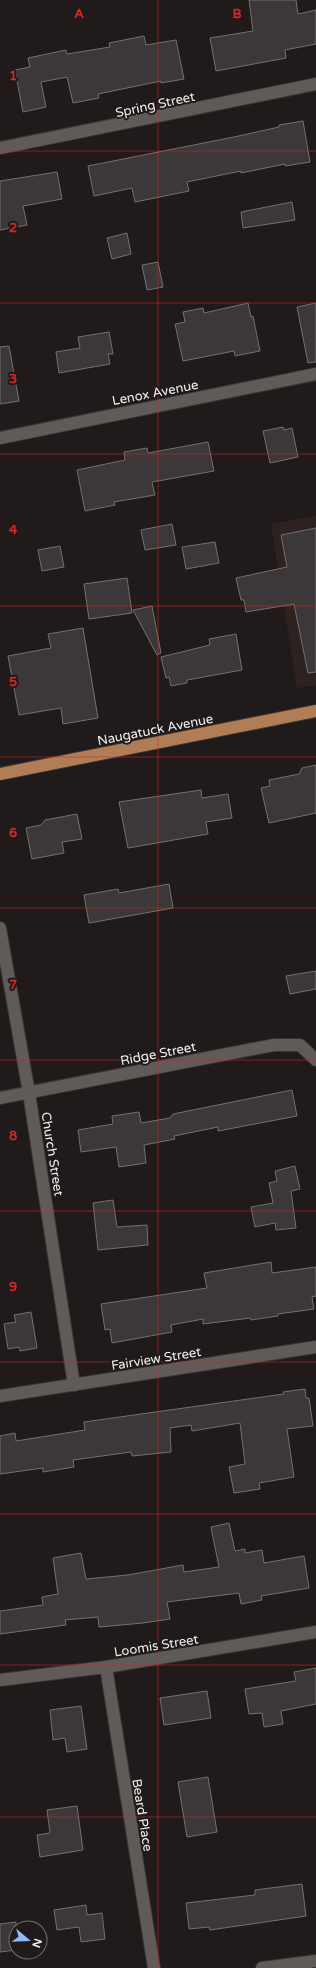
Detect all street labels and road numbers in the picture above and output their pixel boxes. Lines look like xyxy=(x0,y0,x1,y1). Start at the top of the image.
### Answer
street label: Spring Street xyxy=(114,89,197,121)
street label: Lenox Avenue xyxy=(111,377,200,409)
street label: Naugatuck Avenue xyxy=(96,711,215,749)
street label: Ridge Street xyxy=(119,1039,197,1069)
street label: Church Street xyxy=(37,1111,67,1197)
street label: Fairview Street xyxy=(110,1344,202,1374)
street label: Loomis Street xyxy=(113,1631,200,1661)
street label: Beard Place xyxy=(128,1778,156,1853)

